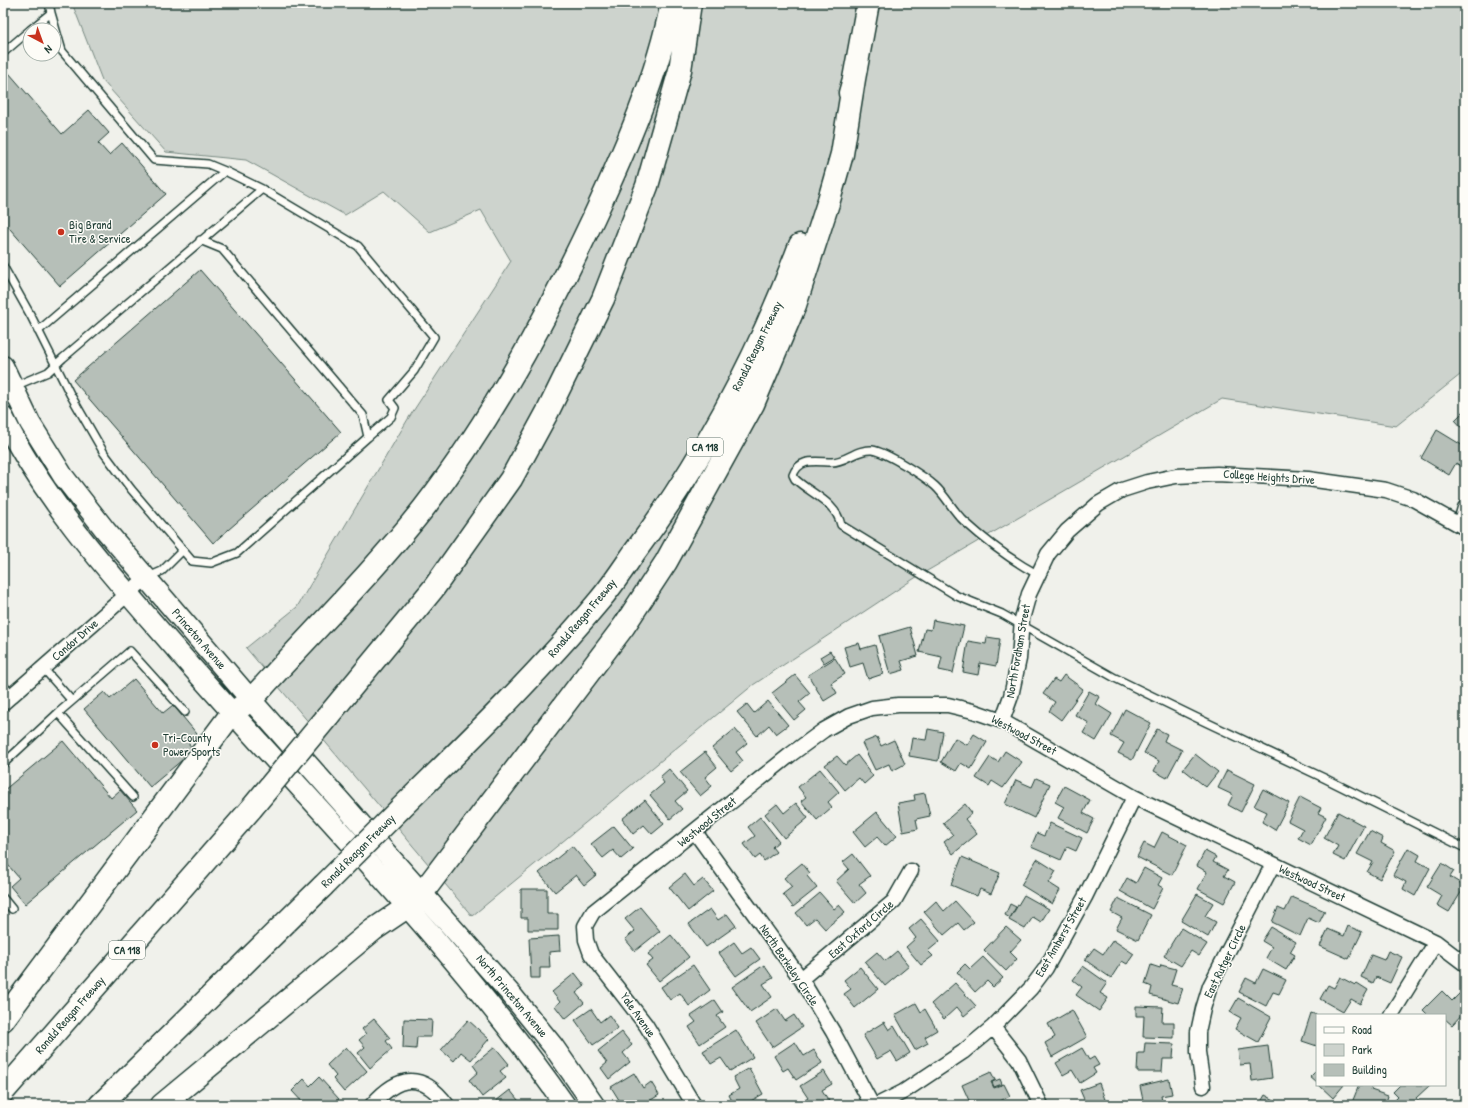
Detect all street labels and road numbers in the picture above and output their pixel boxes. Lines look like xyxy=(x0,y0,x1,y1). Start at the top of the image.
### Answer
street label: Ronald Reagan Freeway xyxy=(727,298,786,394)
road number: CA 118 xyxy=(687,438,723,456)
street label: College Heights Drive xyxy=(1223,465,1316,488)
street label: Ronald Reagan Freeway xyxy=(544,575,620,661)
street label: North Fordham Street xyxy=(1001,602,1034,699)
street label: Princeton Avenue xyxy=(168,605,231,673)
street label: Condor Drive xyxy=(48,615,102,665)
street label: Westwood Street xyxy=(989,710,1061,759)
street label: Westwood Street xyxy=(674,792,740,851)
street label: Ronald Reagan Freeway xyxy=(317,810,398,891)
street label: Westwood Street xyxy=(1276,860,1349,906)
street label: East Amherst Street xyxy=(1031,893,1091,980)
street label: East Oxford Circle xyxy=(824,895,897,962)
street label: North Berkeley Circle xyxy=(756,920,823,1009)
street label: East Rutger Circle xyxy=(1199,921,1250,1000)
road number: CA 118 xyxy=(109,941,145,959)
street label: North Princeton Avenue xyxy=(473,951,552,1041)
street label: Ronald Reagan Freeway xyxy=(31,972,108,1057)
street label: Yale Avenue xyxy=(617,989,660,1041)

